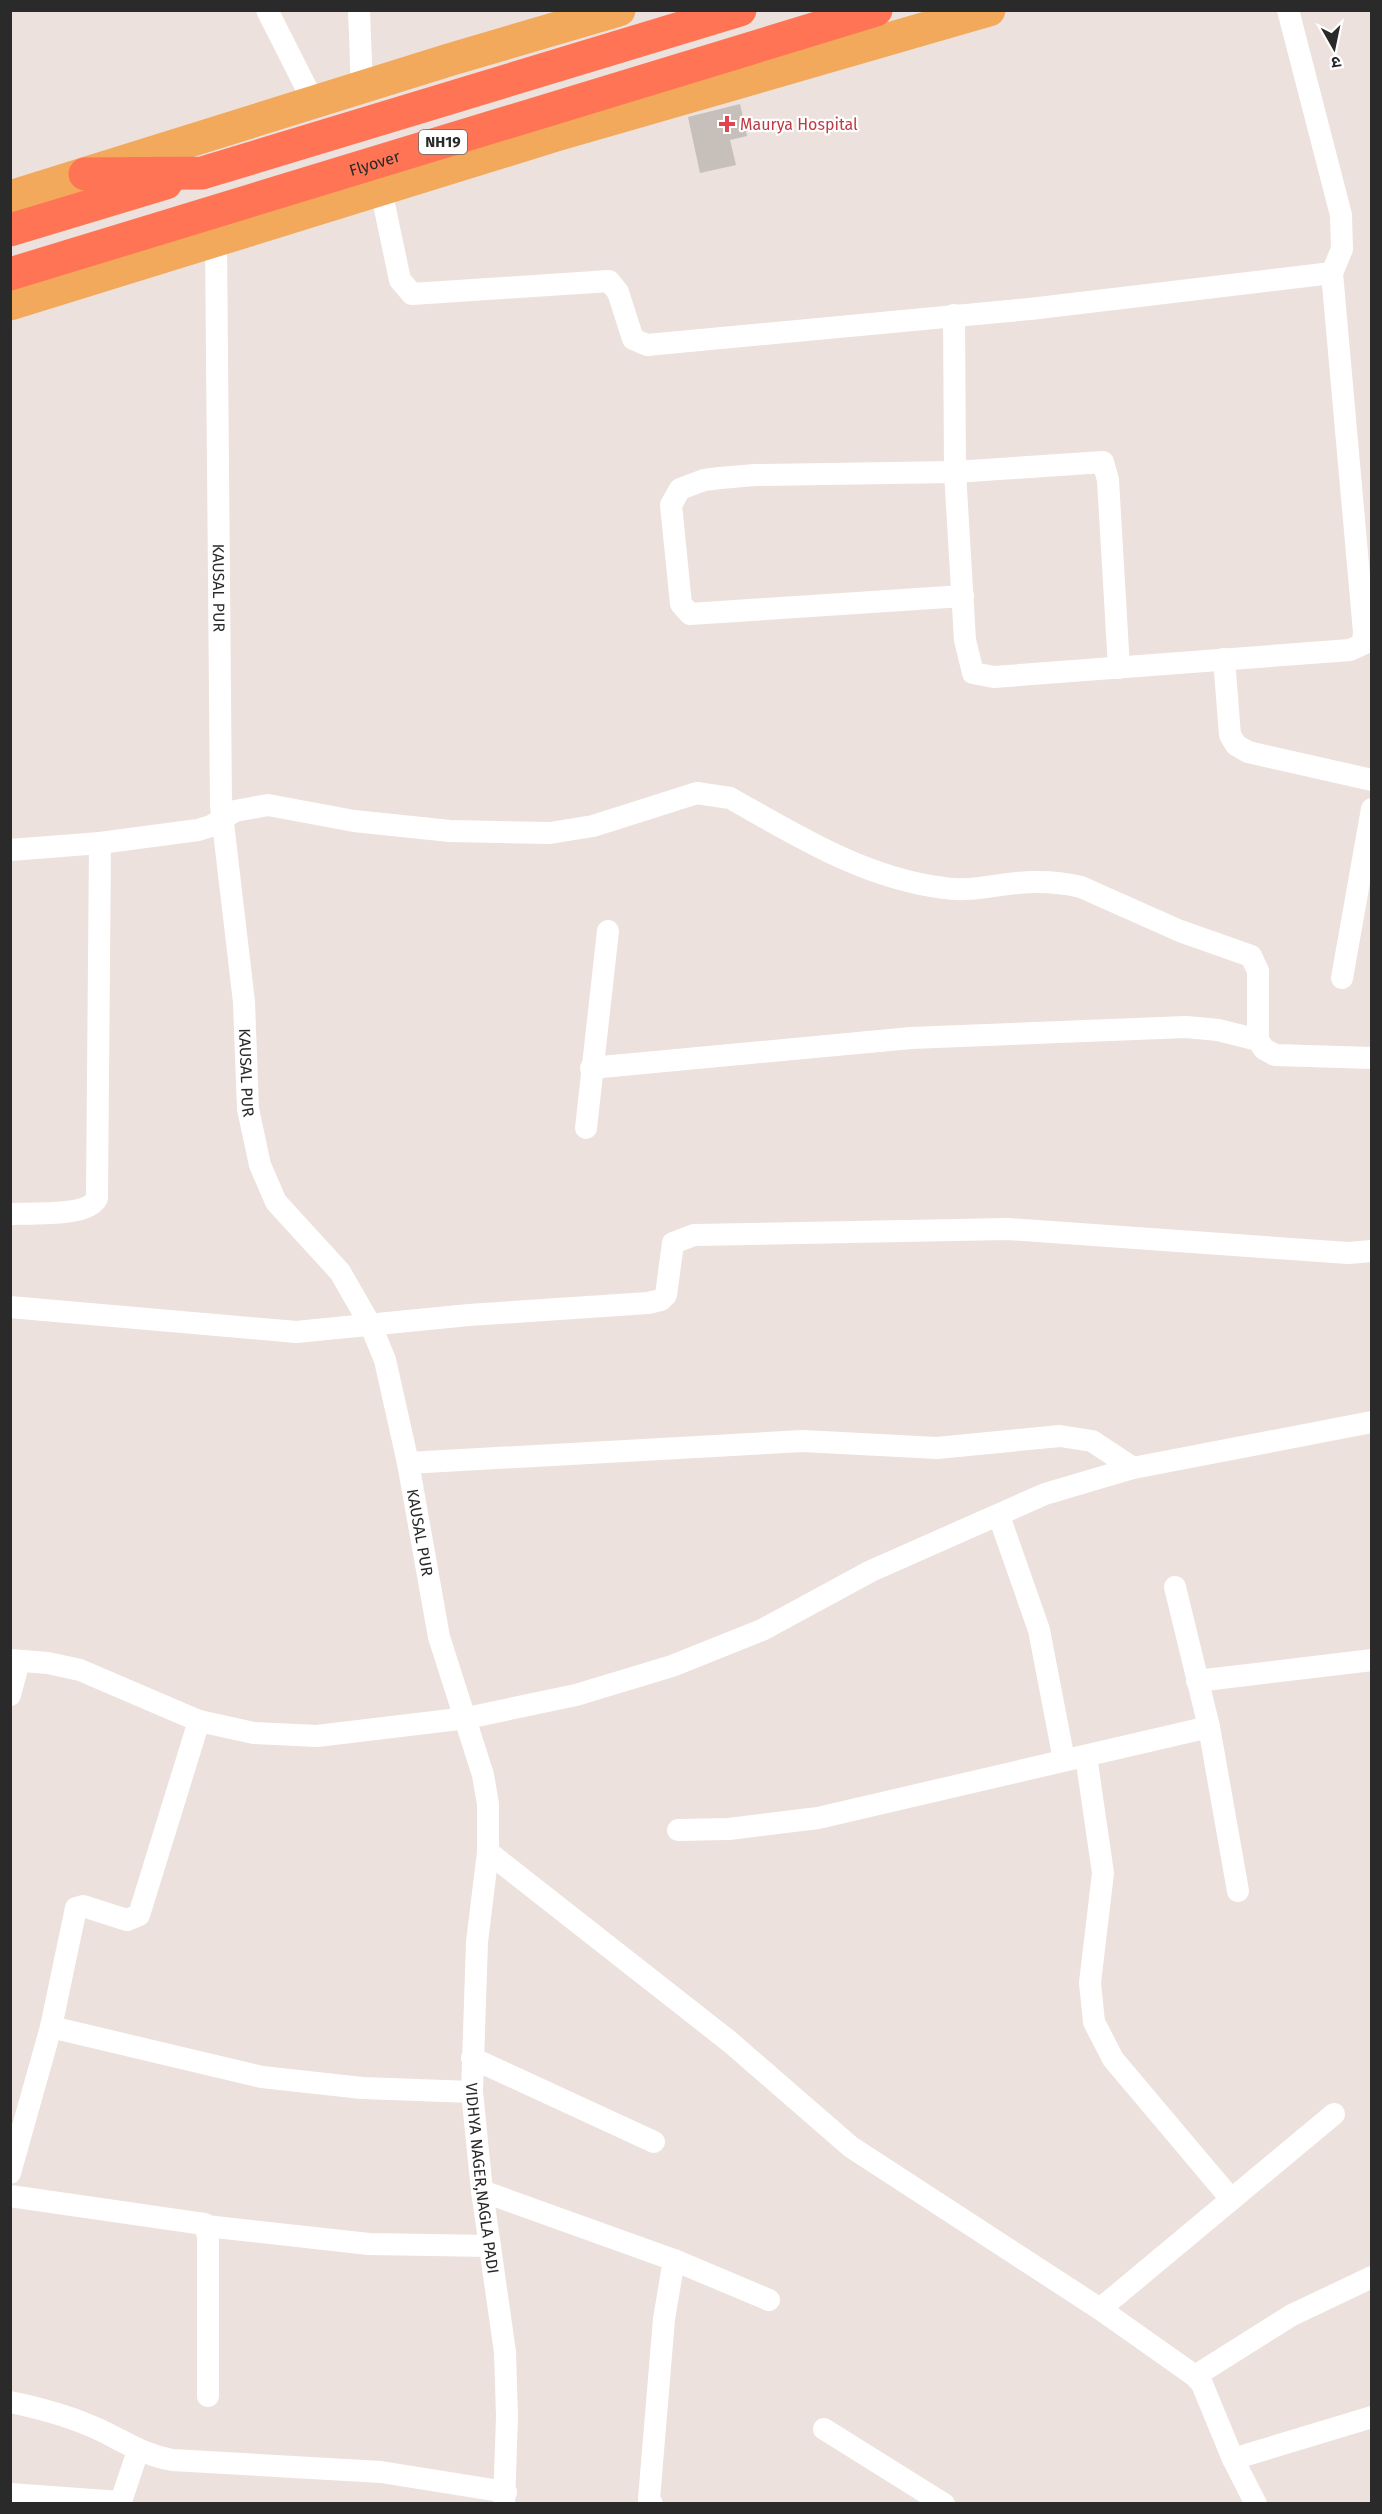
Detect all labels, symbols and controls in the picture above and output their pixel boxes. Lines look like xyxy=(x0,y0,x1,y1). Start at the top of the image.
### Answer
north arrow xyxy=(1304,18,1364,78)
text: उ xyxy=(1330,52,1342,73)
marker: Maurya Hospital xyxy=(718,115,736,133)
place label: Maurya Hospital xyxy=(740,115,858,134)
road number: NH19 xyxy=(419,130,467,154)
street label: Flyover xyxy=(347,146,403,180)
street label: KAUSAL PUR xyxy=(209,544,228,633)
street label: KAUSAL PUR xyxy=(235,1028,259,1119)
street label: KAUSAL PUR xyxy=(403,1487,437,1578)
street label: VIDHYA NAGER,NAGLA PADI xyxy=(462,2082,503,2275)

